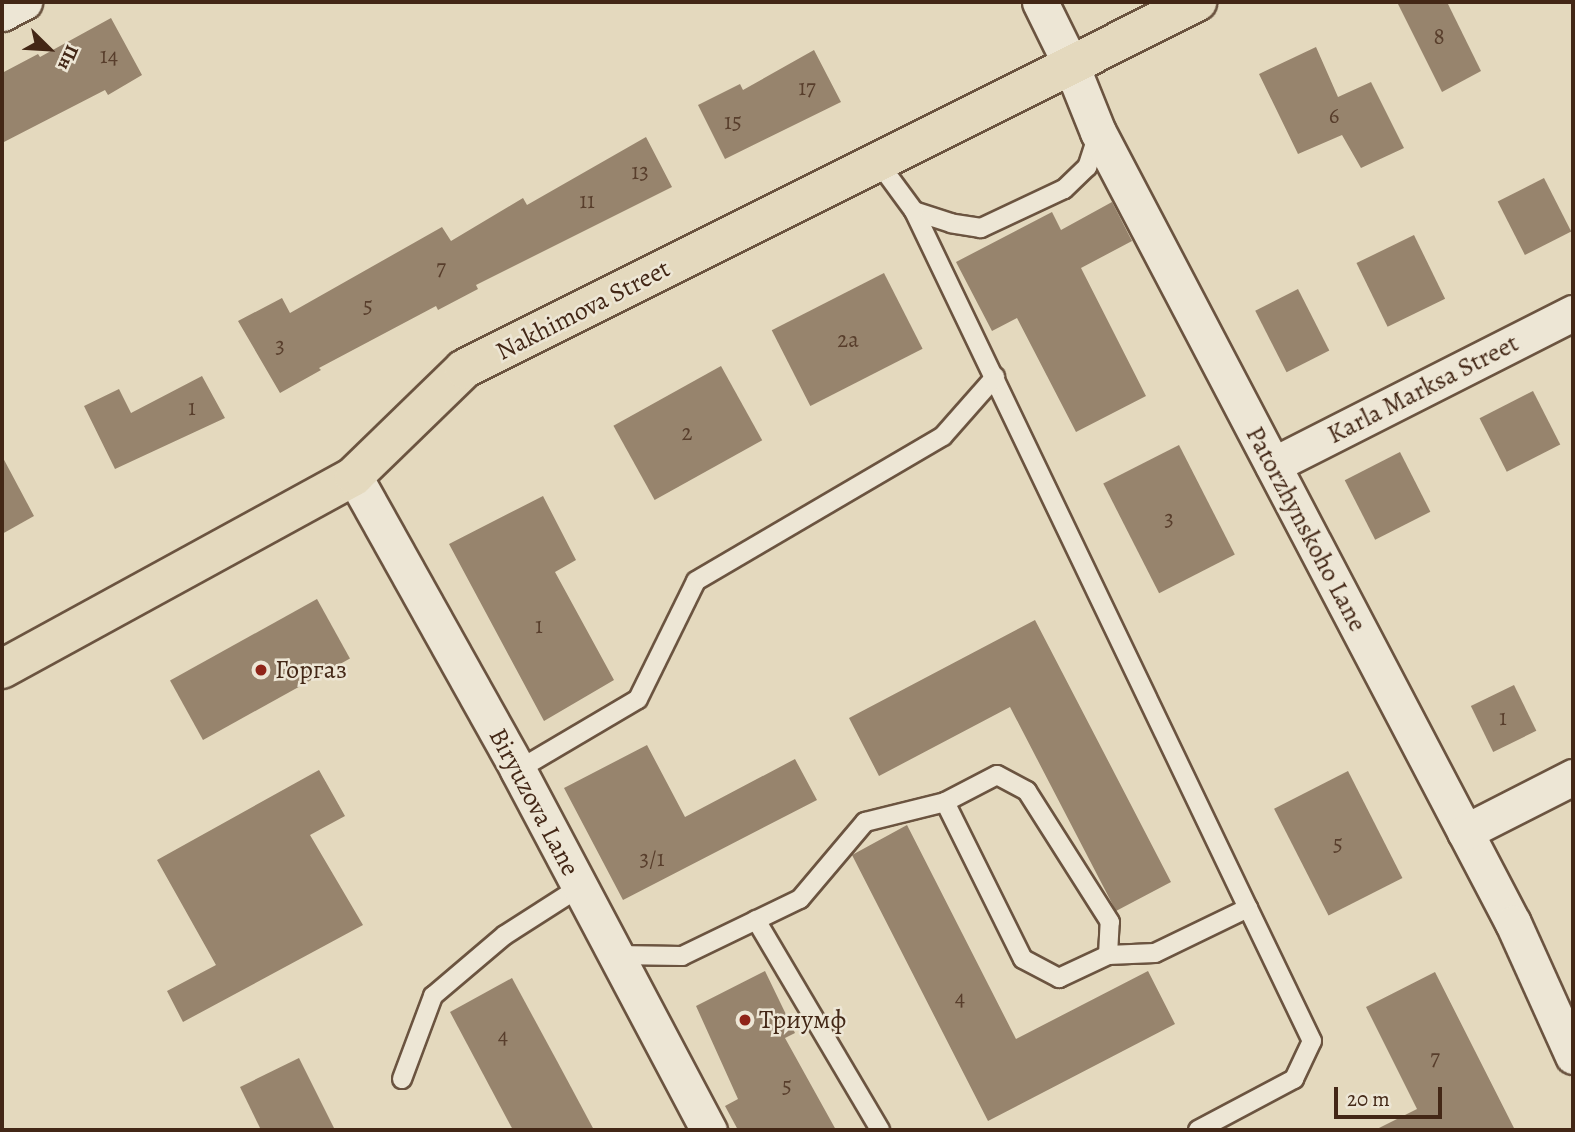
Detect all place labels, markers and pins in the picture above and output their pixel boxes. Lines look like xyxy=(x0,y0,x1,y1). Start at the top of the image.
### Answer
place label: Горгаз xyxy=(275,654,347,686)
marker: Горгаз xyxy=(253,662,269,678)
place label: Триумф xyxy=(759,1004,846,1036)
marker: Триумф xyxy=(737,1012,753,1028)

